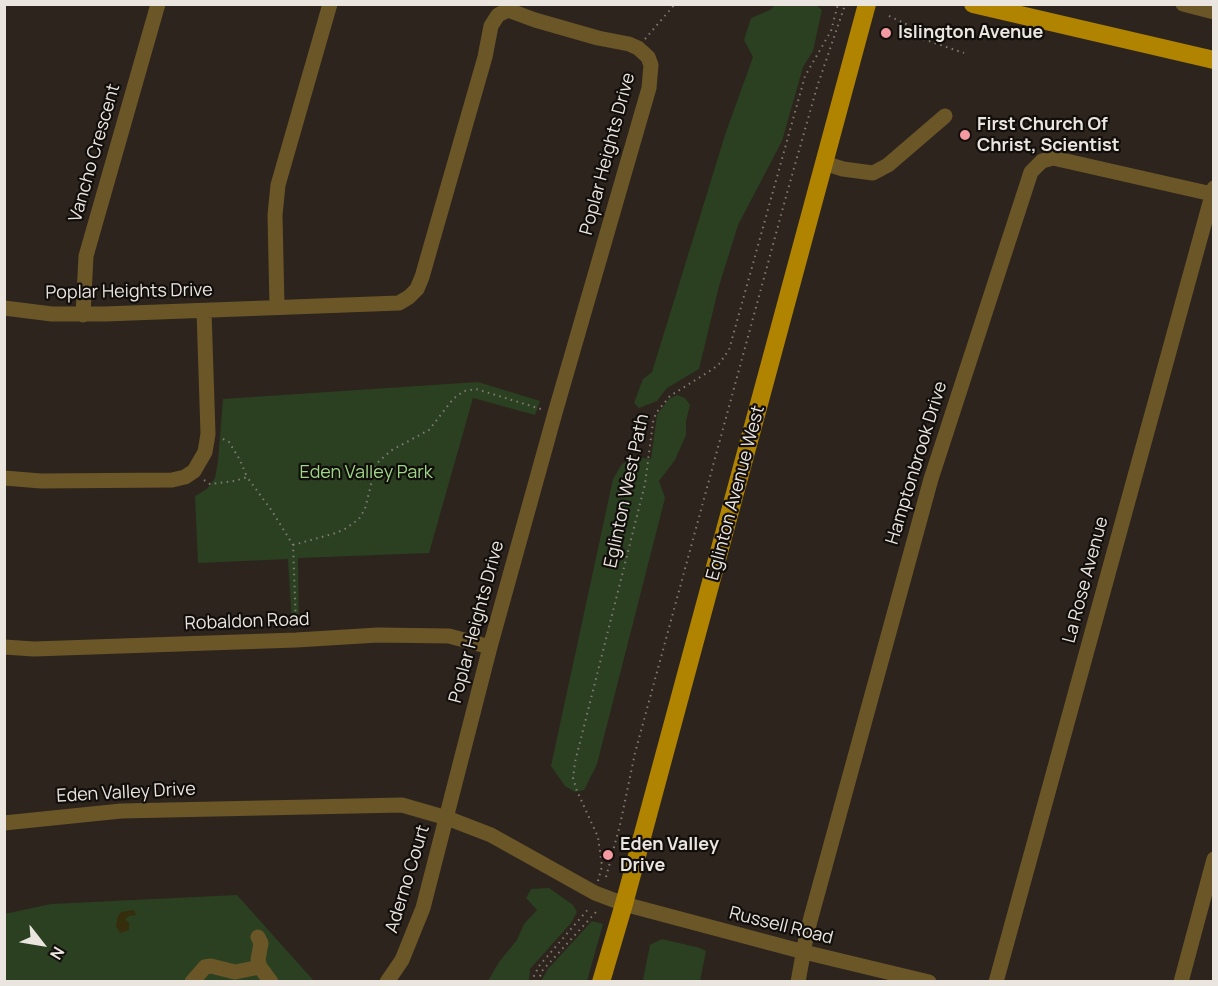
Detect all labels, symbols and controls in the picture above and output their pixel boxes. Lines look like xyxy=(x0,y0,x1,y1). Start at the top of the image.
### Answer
place label: Islington Avenue xyxy=(898,22,1043,44)
marker: Islington Avenue xyxy=(879,26,893,40)
street label: Poplar Heights Drive xyxy=(576,70,640,238)
street label: Vancho Crescent xyxy=(65,81,125,225)
place label: First Church Of Christ, Scientist xyxy=(977,114,1120,156)
marker: First Church Of Christ, Scientist xyxy=(958,128,972,142)
street label: Poplar Heights Drive xyxy=(45,280,213,304)
street label: Hamptonbrook Drive xyxy=(882,379,952,547)
street label: Eglinton Avenue West xyxy=(702,403,770,583)
street label: Eglinton West Path xyxy=(600,412,654,570)
park label: Eden Valley Park xyxy=(299,462,433,484)
street label: La Rose Avenue xyxy=(1059,514,1113,646)
street label: Poplar Heights Drive xyxy=(445,538,509,706)
street label: Robaldon Road xyxy=(184,609,310,635)
street label: Eden Valley Drive xyxy=(56,779,196,807)
street label: Aderno Court xyxy=(381,822,435,936)
place label: Eden Valley Drive xyxy=(620,834,719,876)
marker: Eden Valley Drive xyxy=(601,848,615,862)
street label: Russell Road xyxy=(727,903,835,949)
north arrow xyxy=(12,914,72,974)
text: N xyxy=(45,943,70,964)

